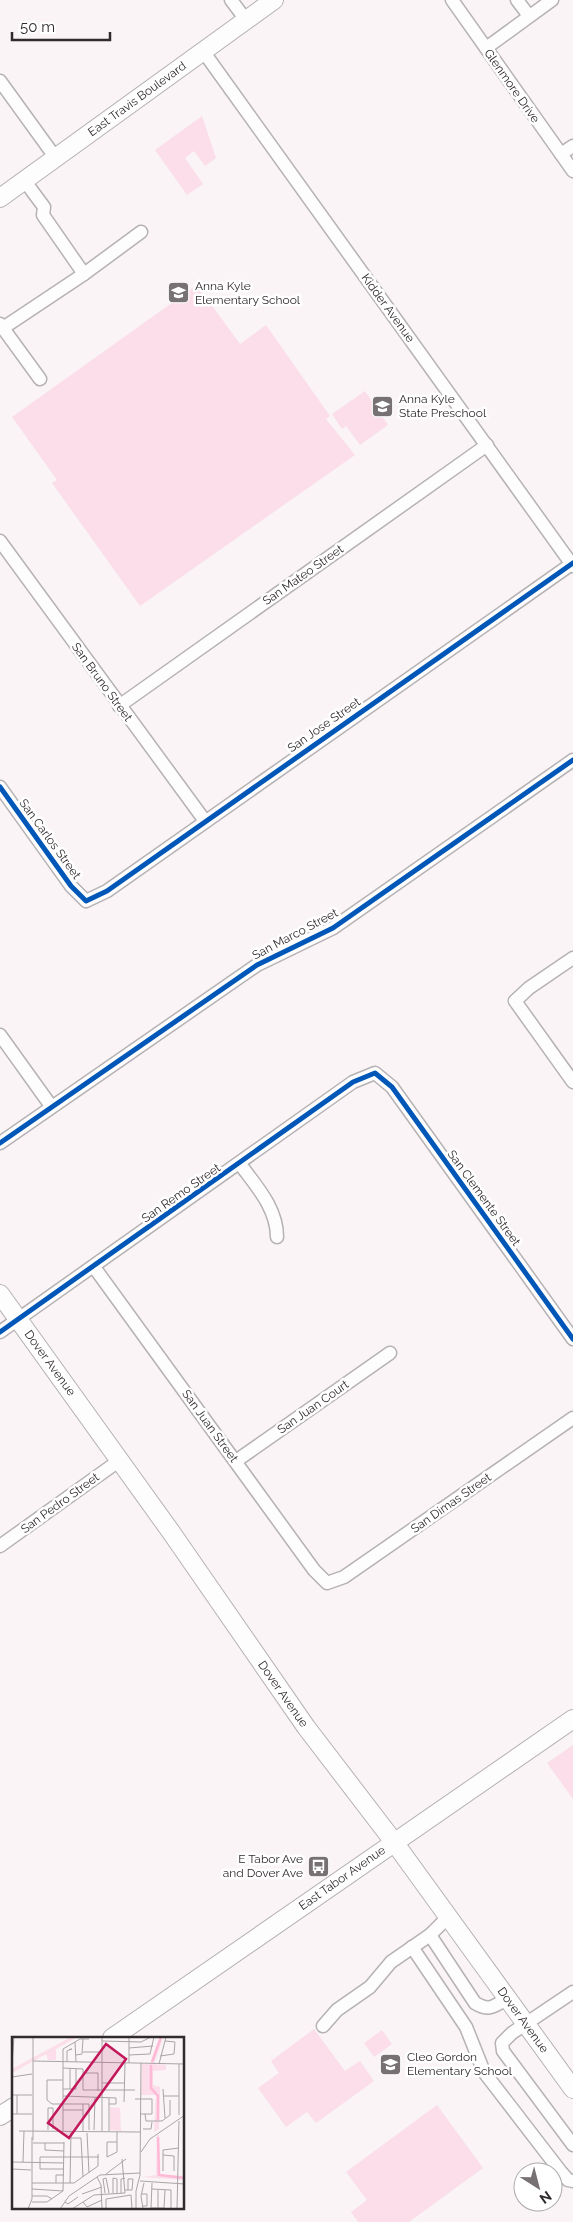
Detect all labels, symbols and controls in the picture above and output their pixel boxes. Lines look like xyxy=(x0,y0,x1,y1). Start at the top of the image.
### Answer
scale bar xyxy=(12,10,110,42)
text: 50 m xyxy=(20,18,55,36)
street label: Glenmore Drive xyxy=(481,46,543,126)
street label: East Travis Boulevard xyxy=(85,59,189,139)
street label: Kidder Avenue xyxy=(359,271,417,345)
place label: Anna Kyle Elementary School xyxy=(195,279,301,307)
school or university icon: Anna Kyle Elementary School xyxy=(167,281,191,305)
place label: Anna Kyle State Preschool xyxy=(399,392,487,420)
school or university icon: Anna Kyle State Preschool xyxy=(371,394,395,418)
street label: San Mateo Street xyxy=(260,542,346,608)
street label: San Bruno Street xyxy=(69,640,135,724)
street label: San Jose Street xyxy=(285,695,363,755)
street label: San Carlos Street xyxy=(16,796,84,882)
street label: San Marco Street xyxy=(250,906,340,962)
street label: San Clemente Street xyxy=(445,1147,523,1249)
street label: San Remo Street xyxy=(139,1161,223,1225)
street label: Dover Avenue xyxy=(22,1328,78,1398)
street label: San Juan Court xyxy=(275,1377,351,1437)
street label: San Juan Street xyxy=(179,1387,241,1465)
street label: San Pedro Street xyxy=(18,1470,102,1536)
street label: San Dimas Street xyxy=(408,1470,494,1536)
street label: Dover Avenue xyxy=(255,1658,311,1730)
street label: East Tabor Avenue xyxy=(296,1843,388,1913)
place label: E Tabor Ave and Dover Ave xyxy=(223,1852,303,1880)
bus stop icon: E Tabor Ave and Dover Ave xyxy=(307,1854,331,1878)
street label: Dover Avenue xyxy=(495,1985,551,2055)
inset map xyxy=(12,2037,185,2210)
place label: Cleo Gordon Elementary School xyxy=(407,2050,513,2078)
school or university icon: Cleo Gordon Elementary School xyxy=(379,2052,403,2076)
north arrow xyxy=(513,2162,563,2212)
text: N xyxy=(537,2188,555,2207)

